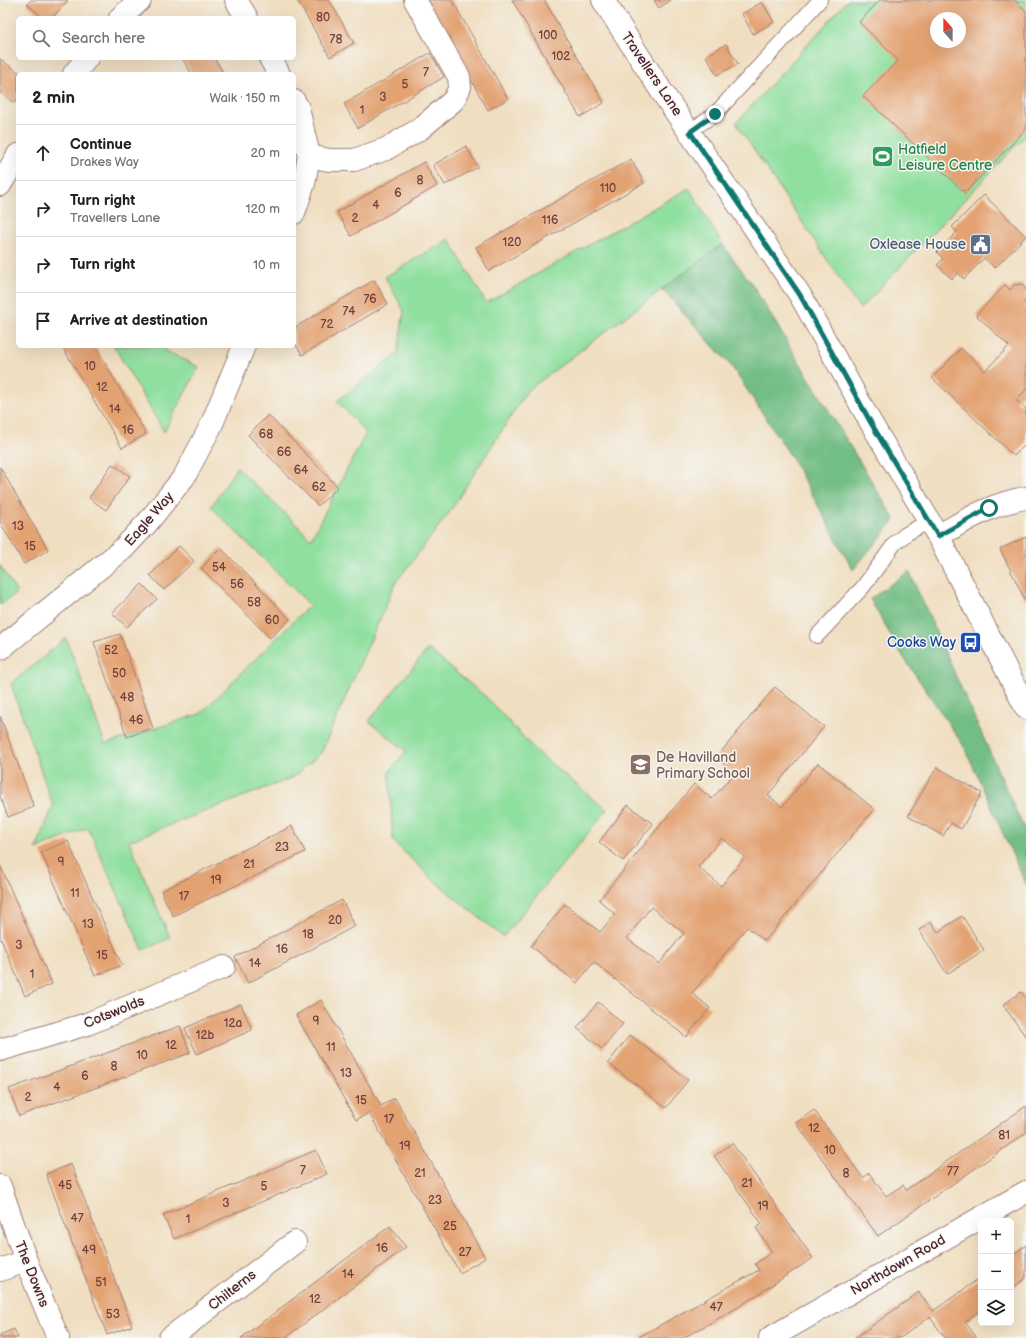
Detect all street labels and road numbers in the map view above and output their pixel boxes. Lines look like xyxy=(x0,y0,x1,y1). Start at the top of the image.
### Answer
street label: Travellers Lane xyxy=(618,29,686,119)
street label: Eagle Way xyxy=(121,488,178,549)
street label: Cotswolds xyxy=(81,992,147,1032)
street label: Northdown Road xyxy=(848,1231,948,1299)
street label: The Downs xyxy=(11,1238,53,1310)
street label: Chilterns xyxy=(205,1266,259,1314)

